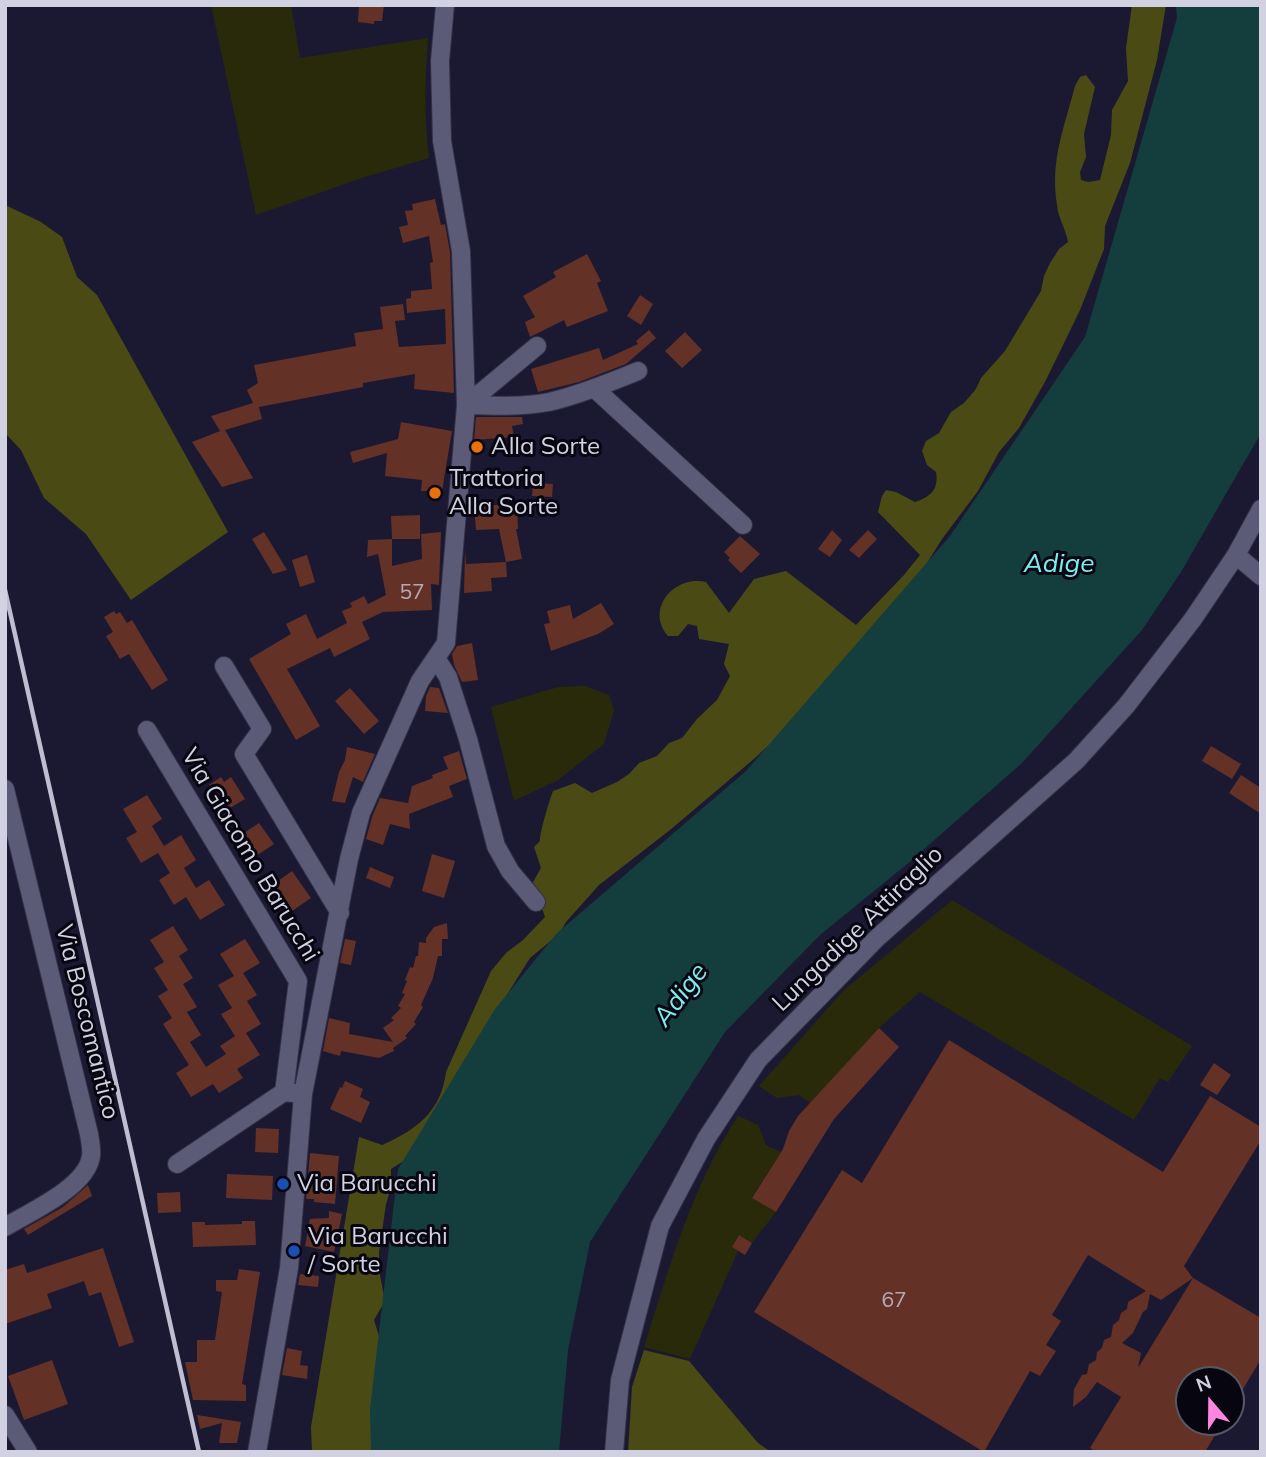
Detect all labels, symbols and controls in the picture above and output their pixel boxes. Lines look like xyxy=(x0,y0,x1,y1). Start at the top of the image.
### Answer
place label: Alla Sorte xyxy=(491,433,600,461)
marker: Alla Sorte xyxy=(469,439,485,455)
place label: Trattoria Alla Sorte xyxy=(449,465,558,521)
marker: Trattoria Alla Sorte xyxy=(427,485,443,501)
water label: Adige xyxy=(1024,548,1094,580)
house number: 57 xyxy=(399,580,425,606)
street label: Via Giacomo Barucchi xyxy=(175,743,325,967)
street label: Lungadige Attiraglio xyxy=(767,840,949,1018)
street label: Via Boscomantico xyxy=(49,922,125,1122)
water label: Adige xyxy=(647,957,715,1033)
place label: Via Barucchi xyxy=(297,1170,437,1198)
marker: Via Barucchi xyxy=(275,1176,291,1192)
place label: Via Barucchi / Sorte xyxy=(308,1223,448,1279)
marker: Via Barucchi / Sorte xyxy=(286,1243,302,1259)
house number: 67 xyxy=(881,1288,907,1314)
north arrow xyxy=(1175,1366,1245,1436)
text: N xyxy=(1193,1369,1214,1397)

